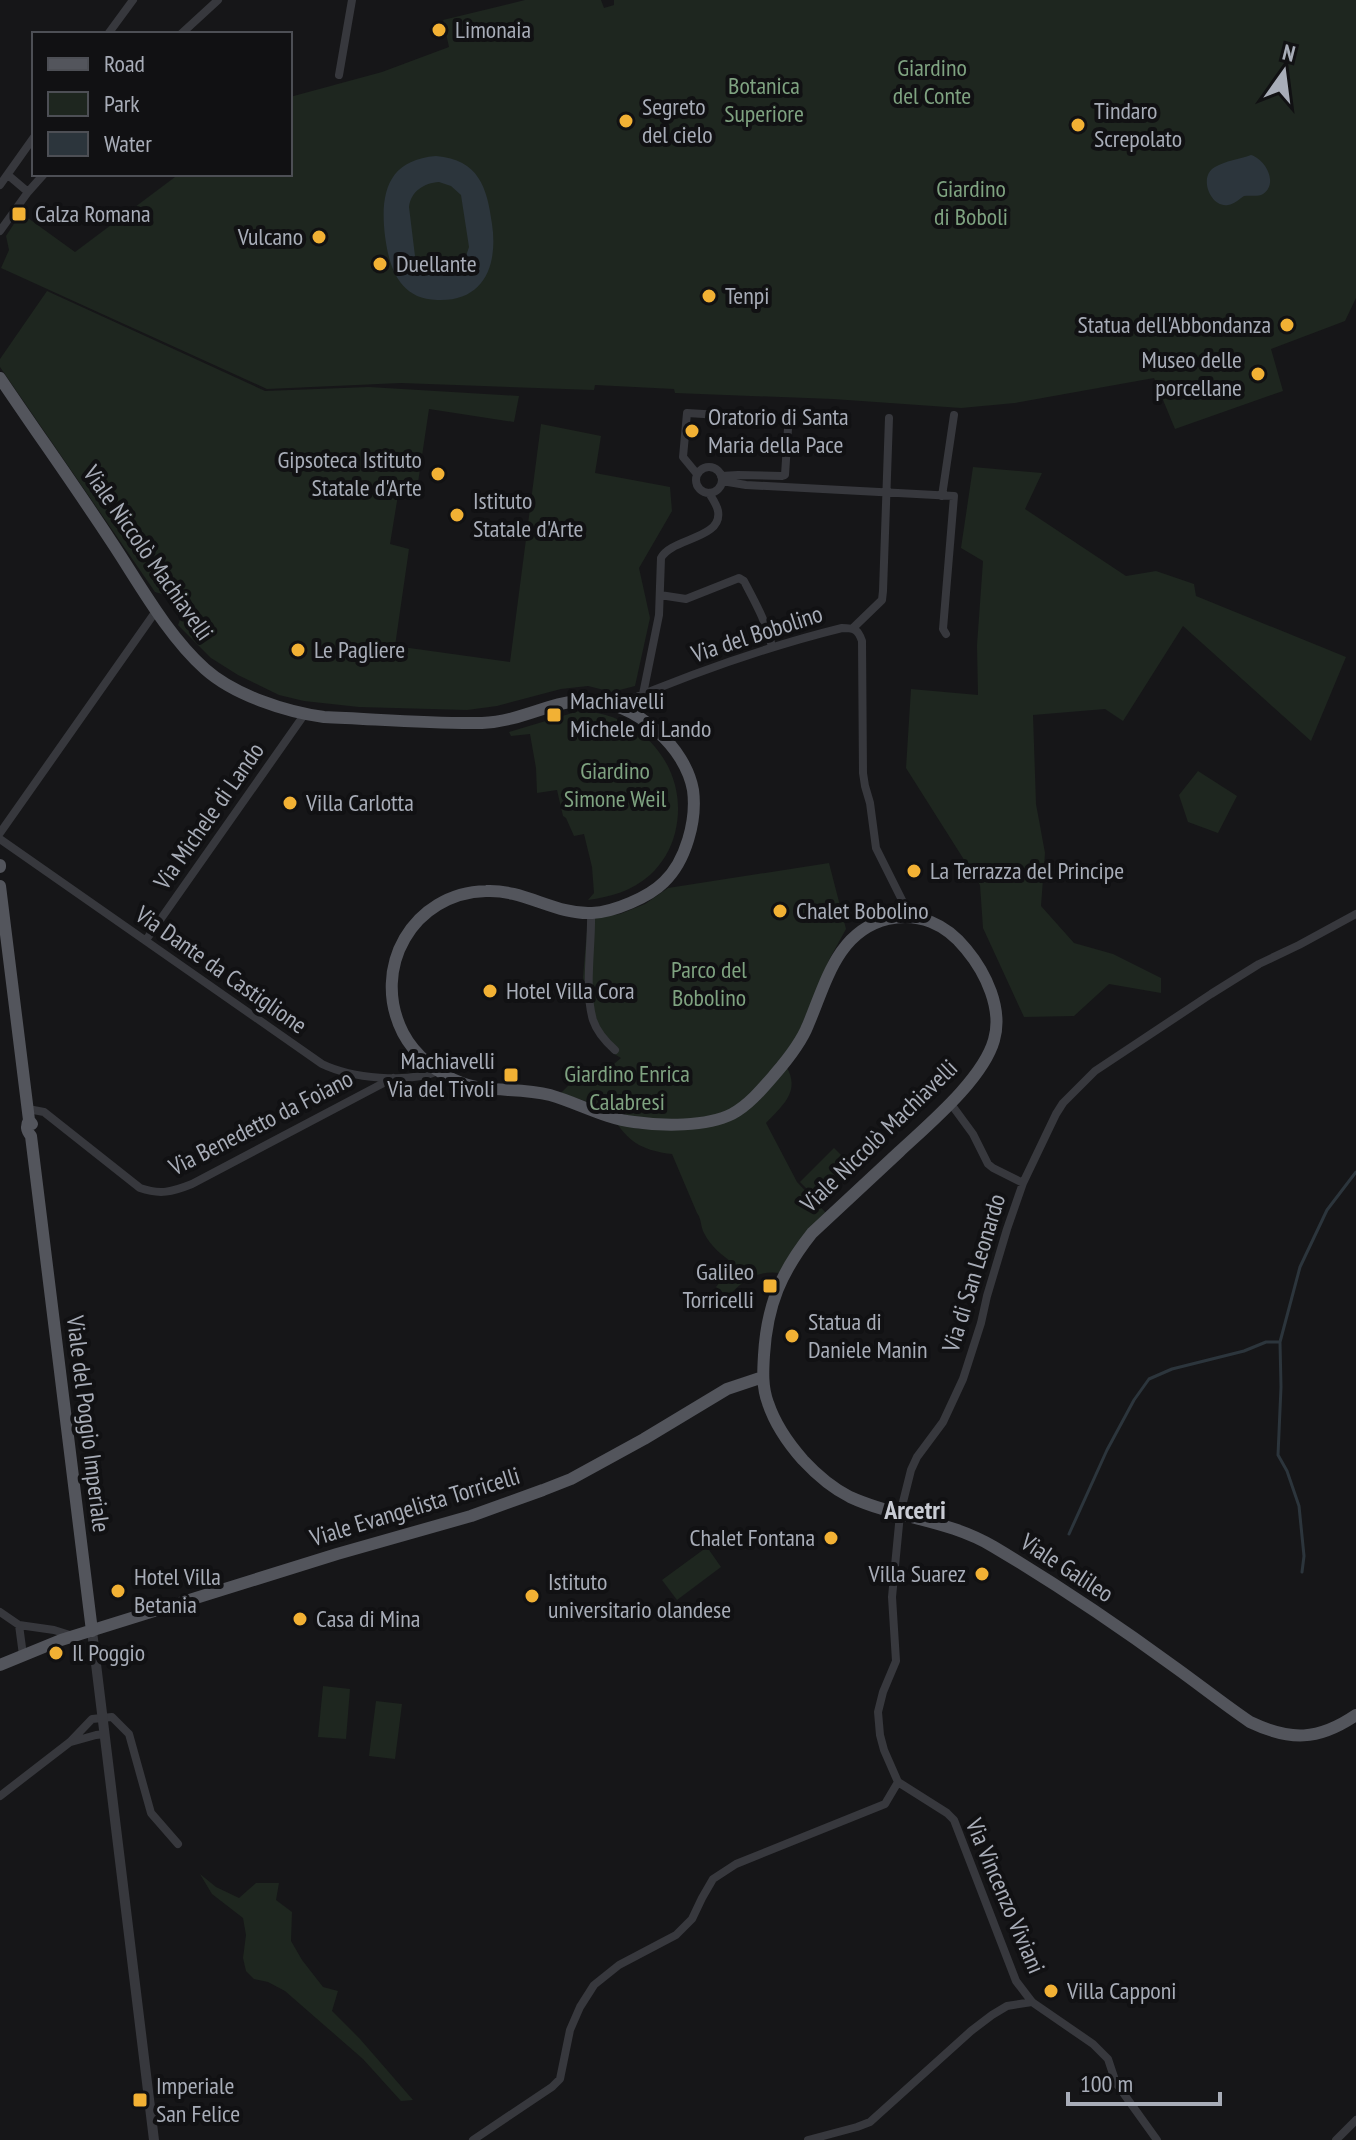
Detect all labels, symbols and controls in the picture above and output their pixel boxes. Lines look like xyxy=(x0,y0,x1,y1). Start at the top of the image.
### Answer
place label: Limonaia xyxy=(455,14,531,45)
marker: Limonaia xyxy=(430,21,448,39)
legend xyxy=(32,32,292,176)
north arrow xyxy=(1244,32,1324,112)
text: N xyxy=(1280,38,1298,68)
text: Road xyxy=(104,48,145,79)
park label: Giardino del Conte xyxy=(893,52,971,111)
park label: Botanica Superiore xyxy=(724,70,804,129)
text: Park xyxy=(104,88,140,119)
place label: Segreto del cielo xyxy=(642,91,713,150)
place label: Tindaro Screpolato xyxy=(1094,95,1182,154)
marker: Segreto del cielo xyxy=(617,112,635,130)
marker: Tindaro Screpolato xyxy=(1069,116,1087,134)
text: Water xyxy=(104,128,152,159)
park label: Giardino di Boboli xyxy=(934,173,1008,232)
place label: Calza Romana xyxy=(35,198,151,229)
marker: Calza Romana xyxy=(10,205,28,223)
place label: Vulcano xyxy=(237,221,303,252)
marker: Vulcano xyxy=(310,228,328,246)
place label: Duellante xyxy=(396,248,477,279)
marker: Duellante xyxy=(371,255,389,273)
place label: Tenpi xyxy=(725,280,769,311)
marker: Tenpi xyxy=(700,287,718,305)
place label: Statua dell'Abbondanza xyxy=(1078,309,1271,340)
marker: Statua dell'Abbondanza xyxy=(1278,316,1296,334)
place label: Museo delle porcellane xyxy=(1142,344,1242,403)
marker: Museo delle porcellane xyxy=(1249,365,1267,383)
place label: Oratorio di Santa Maria della Pace xyxy=(708,401,849,460)
marker: Oratorio di Santa Maria della Pace xyxy=(683,422,701,440)
place label: Gipsoteca Istituto Statale d'Arte xyxy=(277,444,422,503)
street label: Viale Niccolò Machiavelli xyxy=(76,458,220,646)
marker: Gipsoteca Istituto Statale d'Arte xyxy=(429,465,447,483)
place label: Istituto Statale d'Arte xyxy=(473,485,583,544)
marker: Istituto Statale d'Arte xyxy=(448,506,466,524)
street label: Via del Bobolino xyxy=(686,598,826,670)
place label: Le Pagliere xyxy=(314,634,405,665)
marker: Le Pagliere xyxy=(289,641,307,659)
place label: Machiavelli Michele di Lando xyxy=(570,685,711,744)
marker: Machiavelli Michele di Lando xyxy=(545,706,563,724)
street label: Via Michele di Lando xyxy=(146,736,271,896)
park label: Giardino Simone Weil xyxy=(564,755,667,814)
place label: Villa Carlotta xyxy=(305,787,414,818)
marker: Villa Carlotta xyxy=(281,794,299,812)
place label: La Terrazza del Principe xyxy=(930,855,1124,886)
marker: La Terrazza del Principe xyxy=(905,862,923,880)
place label: Chalet Bobolino xyxy=(796,895,929,926)
street label: Via Dante da Castiglione xyxy=(129,898,313,1040)
marker: Chalet Bobolino xyxy=(771,902,789,920)
park label: Parco del Bobolino xyxy=(671,954,747,1013)
place label: Hotel Villa Cora xyxy=(506,975,635,1006)
marker: Hotel Villa Cora xyxy=(481,982,499,1000)
place label: Machiavelli Via del Tivoli xyxy=(386,1045,495,1104)
street label: Viale Niccolò Machiavelli xyxy=(793,1053,964,1219)
park label: Giardino Enrica Calabresi xyxy=(564,1058,690,1117)
street label: Via Benedetto da Foiano xyxy=(163,1063,358,1183)
marker: Machiavelli Via del Tivoli xyxy=(502,1066,520,1084)
street label: Via di San Leonardo xyxy=(934,1190,1012,1357)
place label: Galileo Torricelli xyxy=(683,1256,754,1315)
marker: Galileo Torricelli xyxy=(761,1277,779,1295)
place label: Statua di Daniele Manin xyxy=(808,1306,928,1365)
street label: Viale del Poggio Imperiale xyxy=(60,1313,117,1534)
marker: Statua di Daniele Manin xyxy=(783,1327,801,1345)
street label: Viale Evangelista Torricelli xyxy=(305,1460,523,1553)
district label: Arcetri xyxy=(883,1493,946,1526)
place label: Chalet Fontana xyxy=(690,1522,815,1553)
street label: Viale Galileo xyxy=(1014,1526,1119,1609)
marker: Chalet Fontana xyxy=(822,1529,840,1547)
place label: Villa Suarez xyxy=(868,1558,966,1589)
place label: Hotel Villa Betania xyxy=(134,1561,221,1620)
marker: Villa Suarez xyxy=(973,1565,991,1583)
place label: Istituto universitario olandese xyxy=(548,1566,731,1625)
marker: Hotel Villa Betania xyxy=(109,1582,127,1600)
marker: Istituto universitario olandese xyxy=(523,1587,541,1605)
place label: Casa di Mina xyxy=(316,1603,420,1634)
marker: Casa di Mina xyxy=(291,1610,309,1628)
place label: Il Poggio xyxy=(72,1637,145,1668)
marker: Il Poggio xyxy=(47,1644,65,1662)
street label: Via Vincenzo Viviani xyxy=(959,1813,1052,1978)
place label: Villa Capponi xyxy=(1066,1975,1176,2006)
marker: Villa Capponi xyxy=(1042,1982,1060,2000)
scale bar xyxy=(1068,2056,1220,2106)
text: 100 m xyxy=(1080,2068,1133,2099)
place label: Imperiale San Felice xyxy=(156,2070,240,2129)
marker: Imperiale San Felice xyxy=(131,2091,149,2109)

